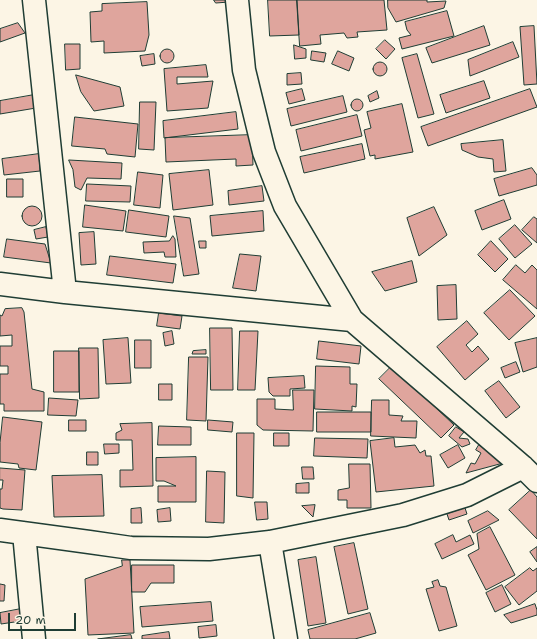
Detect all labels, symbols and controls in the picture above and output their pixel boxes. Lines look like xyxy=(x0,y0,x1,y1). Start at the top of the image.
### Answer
scale bar xyxy=(10,605,78,631)
text: 20 m xyxy=(15,612,46,628)

